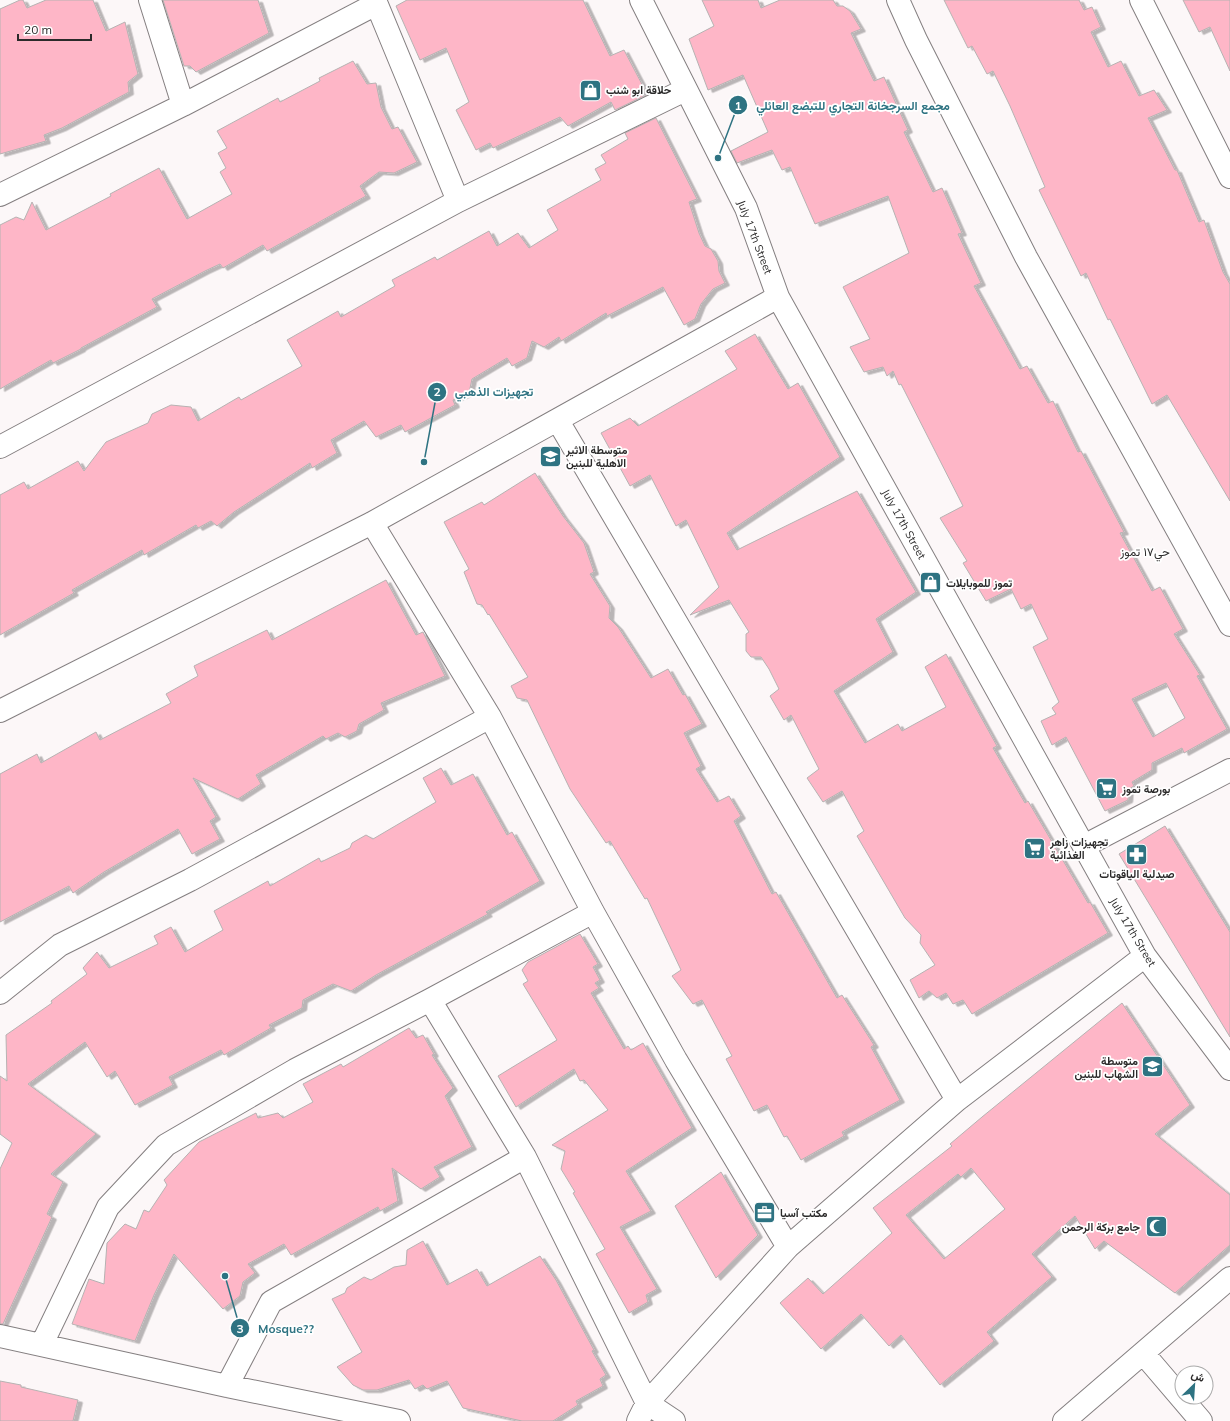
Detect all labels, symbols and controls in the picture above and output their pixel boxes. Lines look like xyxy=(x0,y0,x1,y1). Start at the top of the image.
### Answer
scale bar xyxy=(18,16,91,42)
text: 20 m xyxy=(24,22,52,37)
shop icon: حلاقة ابو شنب xyxy=(578,77,604,103)
place label: حلاقة ابو شنب xyxy=(606,83,672,97)
callout: مجمع السرجخانة التجاري للتبضع العائلي xyxy=(728,93,958,117)
text: 1 xyxy=(734,98,742,113)
text: مجمع السرجخانة التجاري للتبضع العائلي xyxy=(756,98,950,116)
street label: July 17th Street xyxy=(734,198,776,276)
callout: تجهيزات الذهبي xyxy=(427,380,542,404)
text: 2 xyxy=(433,384,441,399)
text: تجهيزات الذهبي xyxy=(455,384,534,402)
school or university icon: متوسطة الاثير الاهلية للبنين xyxy=(537,443,563,469)
place label: متوسطة الاثير الاهلية للبنين xyxy=(565,443,628,470)
street label: July 17th Street xyxy=(879,486,929,562)
district label: حي۱۷ تموز xyxy=(1119,544,1170,562)
shop icon: تموز للموبايلات xyxy=(918,570,944,596)
place label: تموز للموبايلات xyxy=(946,576,1013,590)
supermarket icon: بورصة تموز xyxy=(1093,776,1119,802)
place label: بورصة تموز xyxy=(1121,782,1170,796)
supermarket icon: تجهيزات زاهر الغذائية xyxy=(1022,835,1048,861)
place label: تجهيزات زاهر الغذائية xyxy=(1049,835,1109,862)
pharmacy icon: صيدلية الياقوتات xyxy=(1124,841,1150,867)
place label: صيدلية الياقوتات xyxy=(1099,867,1175,881)
street label: July 17th Street xyxy=(1107,895,1159,969)
place label: متوسطة الشهاب للبنين xyxy=(1074,1054,1138,1081)
school or university icon: متوسطة الشهاب للبنين xyxy=(1140,1054,1166,1080)
office icon: مكتب آسيا xyxy=(751,1200,777,1226)
place label: مكتب آسيا xyxy=(780,1206,828,1220)
mosque icon: جامع بركة الرحمن xyxy=(1143,1214,1169,1240)
place label: جامع بركة الرحمن xyxy=(1062,1220,1141,1235)
callout: Mosque?? xyxy=(230,1316,322,1340)
text: 3 xyxy=(236,1321,244,1336)
text: Mosque?? xyxy=(258,1321,314,1336)
north arrow xyxy=(1174,1365,1214,1405)
text: ش xyxy=(1189,1367,1207,1385)

